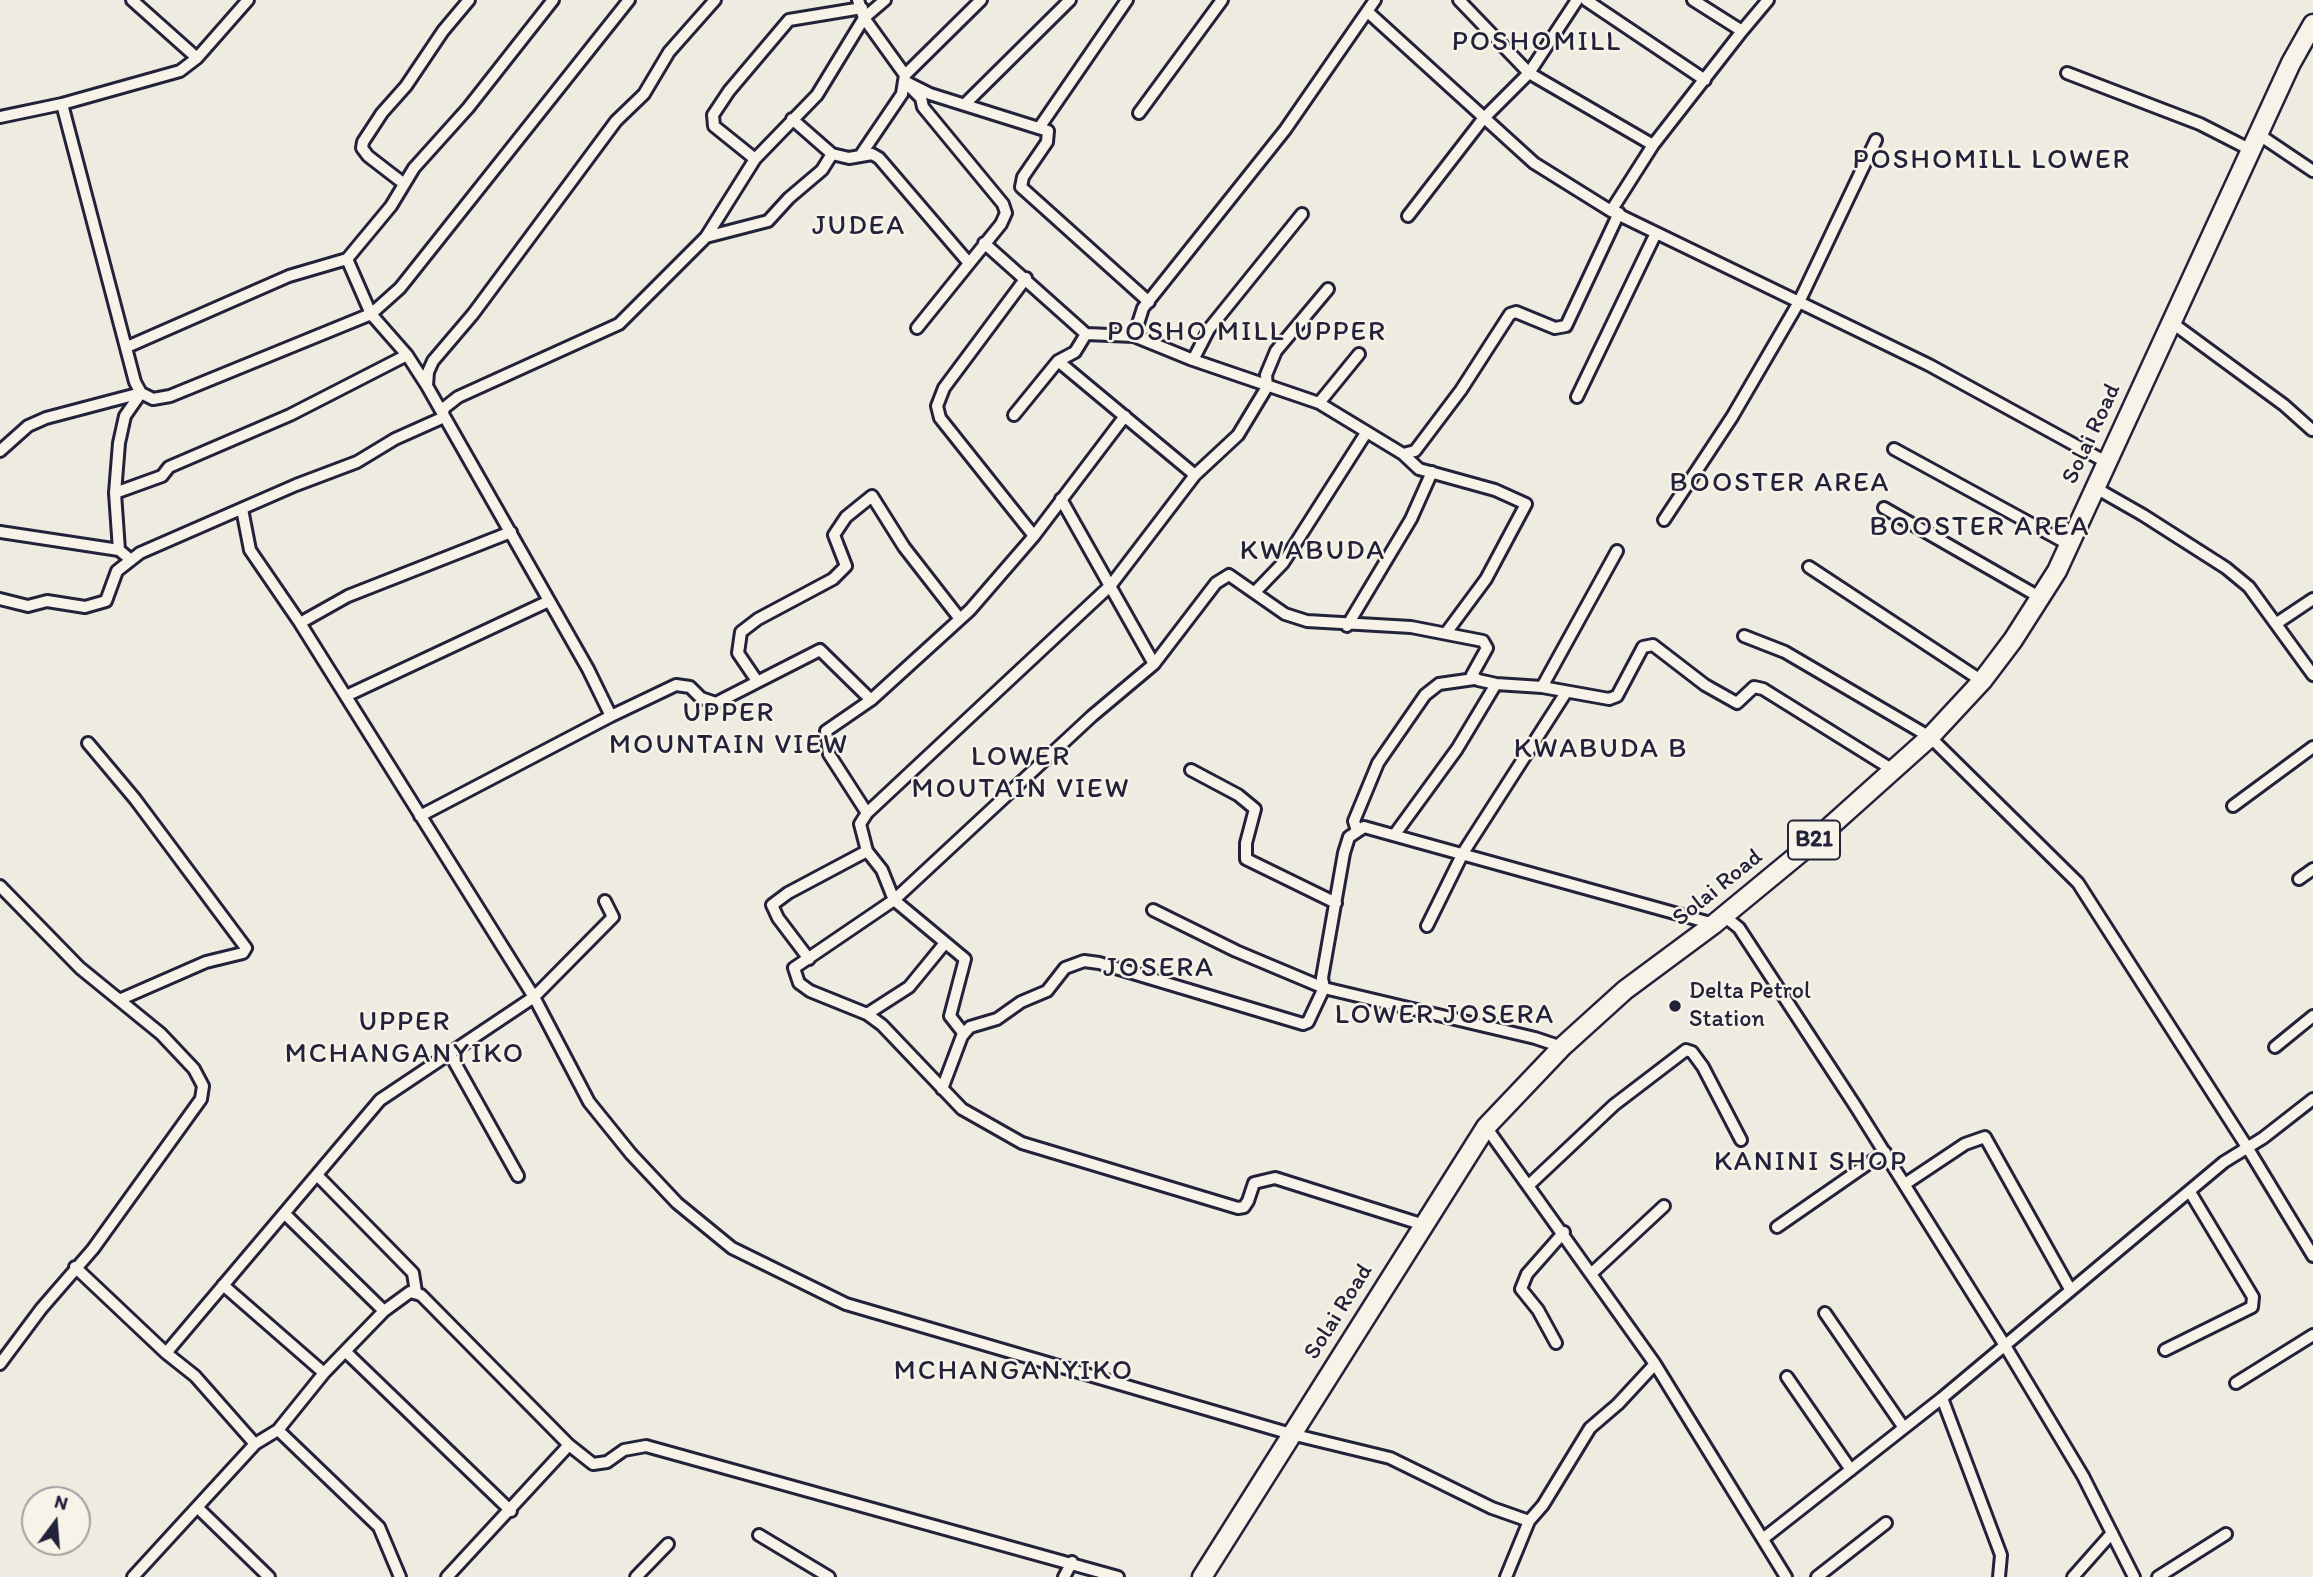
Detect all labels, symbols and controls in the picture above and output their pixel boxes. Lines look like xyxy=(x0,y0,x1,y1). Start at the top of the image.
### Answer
district label: POSHOMILL xyxy=(1453,26,1621,60)
district label: POSHOMILL LOWER xyxy=(1854,144,2130,178)
district label: JUDEA xyxy=(813,210,905,244)
district label: POSHO MILL UPPER xyxy=(1109,316,1385,350)
street label: Solai Road xyxy=(2056,379,2128,489)
district label: BOOSTER AREA xyxy=(1671,467,1889,501)
district label: BOOSTER AREA xyxy=(1871,511,2089,545)
district label: KWABUDA xyxy=(1240,535,1386,569)
district label: UPPER MOUNTAIN VIEW xyxy=(610,697,848,763)
district label: KWABUDA B xyxy=(1514,733,1688,767)
district label: LOWER MOUTAIN VIEW xyxy=(912,741,1130,807)
road number: B21 xyxy=(1788,820,1840,860)
street label: Solai Road xyxy=(1667,843,1769,933)
district label: JOSERA xyxy=(1103,952,1215,986)
place label: Delta Petrol Station xyxy=(1689,978,1811,1034)
marker: Delta Petrol Station xyxy=(1667,998,1683,1014)
district label: LOWER JOSERA xyxy=(1336,999,1554,1033)
district label: UPPER MCHANGANYIKO xyxy=(286,1006,524,1072)
district label: KANINI SHOP xyxy=(1717,1146,1905,1180)
street label: Solai Road xyxy=(1298,1259,1380,1365)
district label: MCHANGANYIKO xyxy=(895,1355,1133,1389)
north arrow xyxy=(21,1486,91,1556)
text: N xyxy=(52,1489,71,1515)

